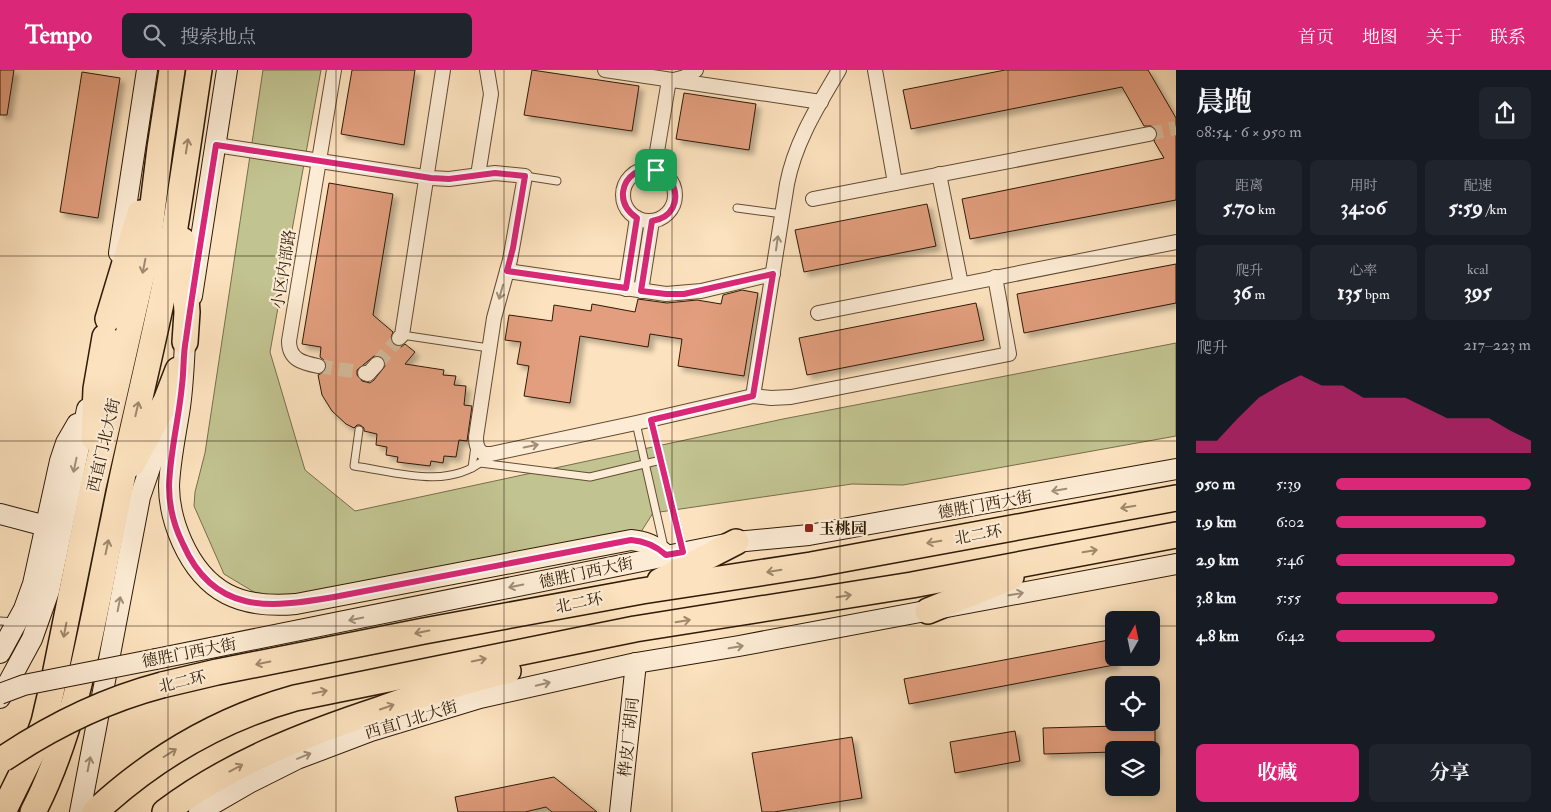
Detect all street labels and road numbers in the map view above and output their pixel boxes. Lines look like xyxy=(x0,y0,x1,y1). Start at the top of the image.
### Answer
street label: 小区内部路 xyxy=(268,228,300,310)
street label: 西直门北大街 xyxy=(83,396,125,494)
street label: 德胜门西大街 xyxy=(936,487,1034,523)
street label: 北二环 xyxy=(953,521,1004,549)
street label: 德胜门西大街 xyxy=(537,553,635,593)
street label: 北二环 xyxy=(554,589,605,617)
street label: 德胜门西大街 xyxy=(140,634,238,672)
street label: 北二环 xyxy=(157,667,208,697)
street label: 西直门北大街 xyxy=(362,696,460,744)
street label: 桦皮厂胡同 xyxy=(615,696,643,778)

